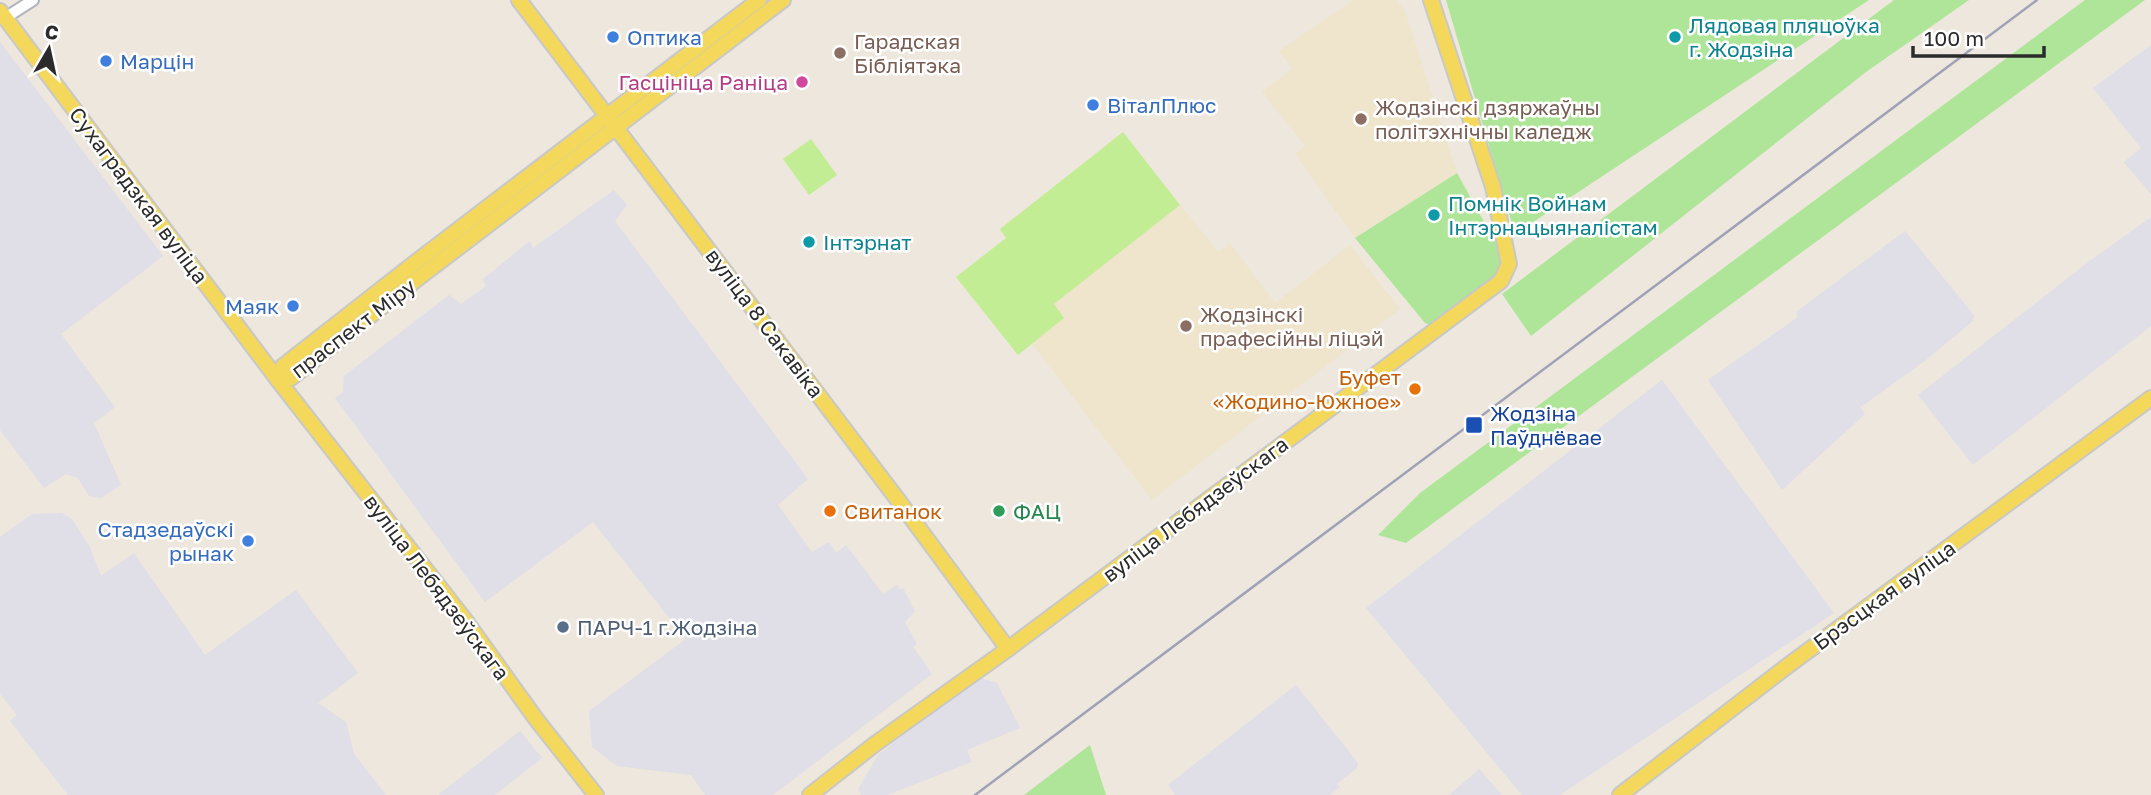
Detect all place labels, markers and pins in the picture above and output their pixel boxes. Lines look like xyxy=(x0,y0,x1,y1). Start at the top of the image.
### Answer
place label: Лядовая пляцоўка г. Жодзіна xyxy=(1689,12,1880,62)
place label: Оптика xyxy=(627,24,702,50)
place label: Гарадская Бібліятэка xyxy=(854,28,961,78)
marker: Оптика xyxy=(605,29,621,45)
marker: Лядовая пляцоўка г. Жодзіна xyxy=(1667,29,1683,45)
marker: Гарадская Бібліятэка xyxy=(832,45,848,61)
place label: Марцін xyxy=(120,48,194,74)
marker: Марцін xyxy=(98,53,114,69)
place label: Гасцініца Раніца xyxy=(618,69,788,95)
marker: Гасцініца Раніца xyxy=(794,74,810,90)
place label: ВіталПлюс xyxy=(1107,92,1216,118)
place label: Жодзінскі дзяржаўны політэхнічны каледж xyxy=(1375,94,1600,144)
marker: ВіталПлюс xyxy=(1085,97,1101,113)
marker: Жодзінскі дзяржаўны політэхнічны каледж xyxy=(1353,111,1369,127)
place label: Помнік Войнам Інтэрнацыяналістам xyxy=(1448,190,1658,240)
marker: Помнік Войнам Інтэрнацыяналістам xyxy=(1426,207,1442,223)
place label: Інтэрнат xyxy=(823,229,912,255)
marker: Інтэрнат xyxy=(801,234,817,250)
place label: Маяк xyxy=(225,293,279,319)
marker: Маяк xyxy=(285,298,301,314)
place label: Жодзінскі прафесійны ліцэй xyxy=(1200,301,1384,351)
marker: Жодзінскі прафесійны ліцэй xyxy=(1178,318,1194,334)
place label: Буфет «Жодино-Южное» xyxy=(1213,364,1401,414)
marker: Буфет «Жодино-Южное» xyxy=(1407,381,1423,397)
place label: Жодзіна Паўднёвае xyxy=(1490,400,1602,450)
marker: Жодзіна Паўднёвае xyxy=(1464,415,1484,435)
place label: Свитанок xyxy=(844,498,942,524)
place label: ФАЦ xyxy=(1013,498,1061,524)
marker: Свитанок xyxy=(822,503,838,519)
marker: ФАЦ xyxy=(991,503,1007,519)
place label: Стадзедаўскі рынак xyxy=(97,516,234,566)
marker: Стадзедаўскі рынак xyxy=(240,533,256,549)
place label: ПАРЧ-1 г.Жодзіна xyxy=(577,614,757,640)
marker: ПАРЧ-1 г.Жодзіна xyxy=(555,619,571,635)

